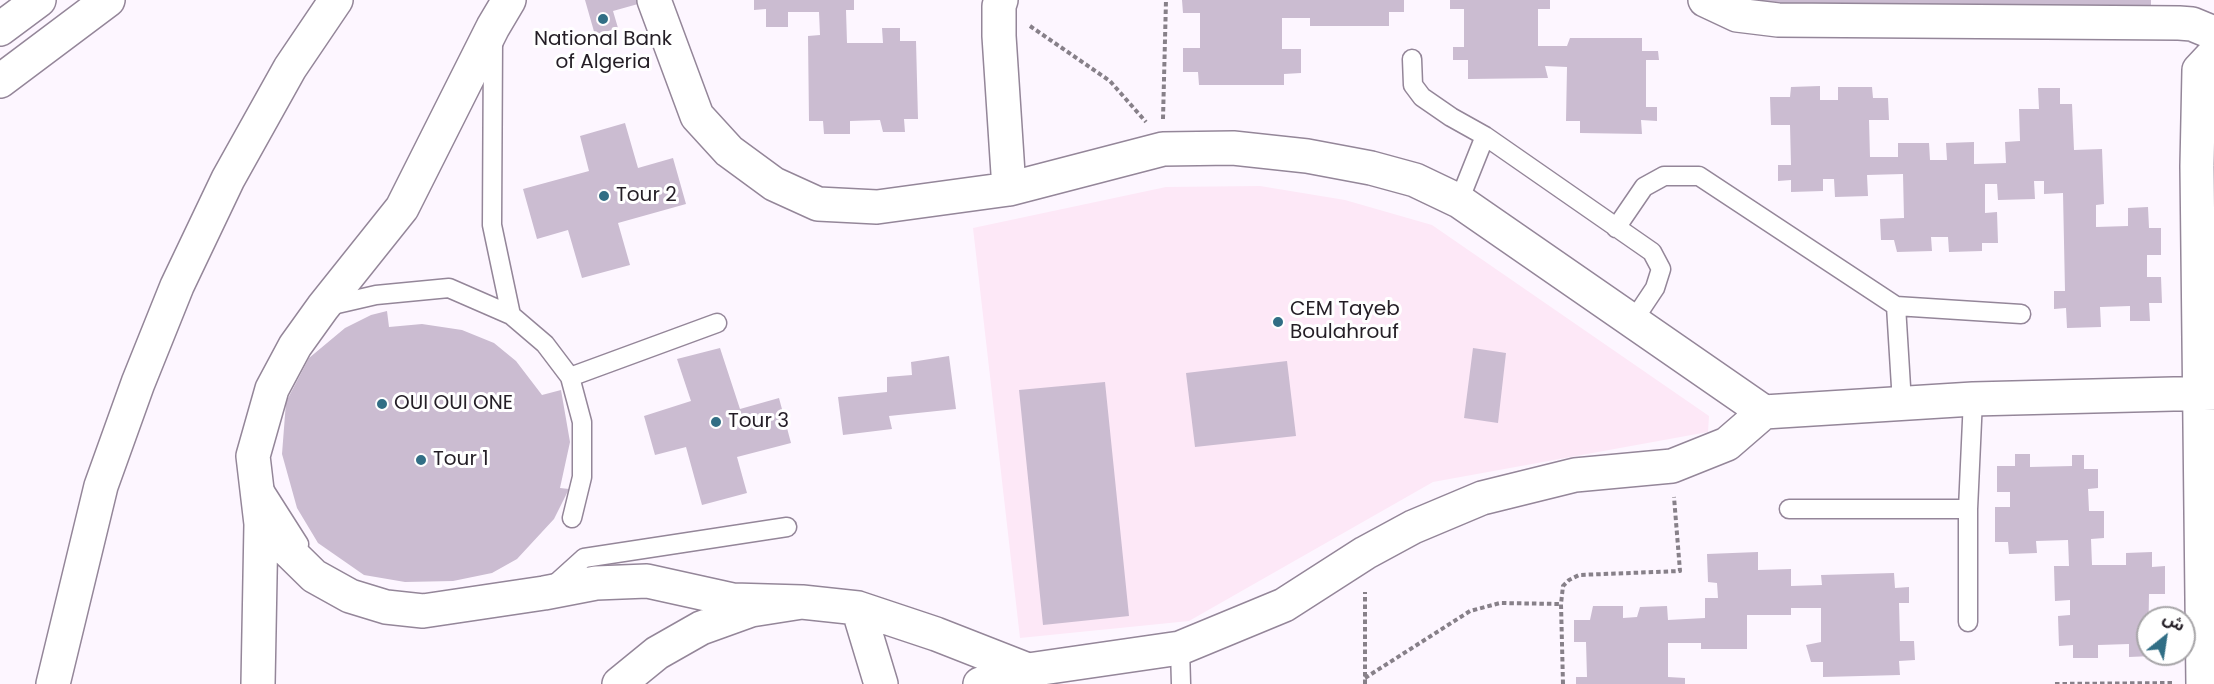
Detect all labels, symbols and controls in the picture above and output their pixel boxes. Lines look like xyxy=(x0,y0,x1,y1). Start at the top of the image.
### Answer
marker: National Bank of Algeria xyxy=(596,12,610,26)
place label: National Bank of Algeria xyxy=(534,28,672,75)
place label: Tour 2 xyxy=(616,184,677,208)
marker: Tour 2 xyxy=(597,189,611,203)
place label: CEM Tayeb Boulahrouf xyxy=(1290,298,1400,345)
marker: CEM Tayeb Boulahrouf xyxy=(1271,315,1285,329)
place label: OUI OUI ONE xyxy=(394,392,513,416)
marker: OUI OUI ONE xyxy=(375,397,389,411)
place label: Tour 3 xyxy=(728,410,789,434)
marker: Tour 3 xyxy=(709,415,723,429)
place label: Tour 1 xyxy=(433,448,489,472)
marker: Tour 1 xyxy=(414,453,428,467)
north arrow xyxy=(2136,606,2196,666)
text: ش xyxy=(2159,606,2189,637)

